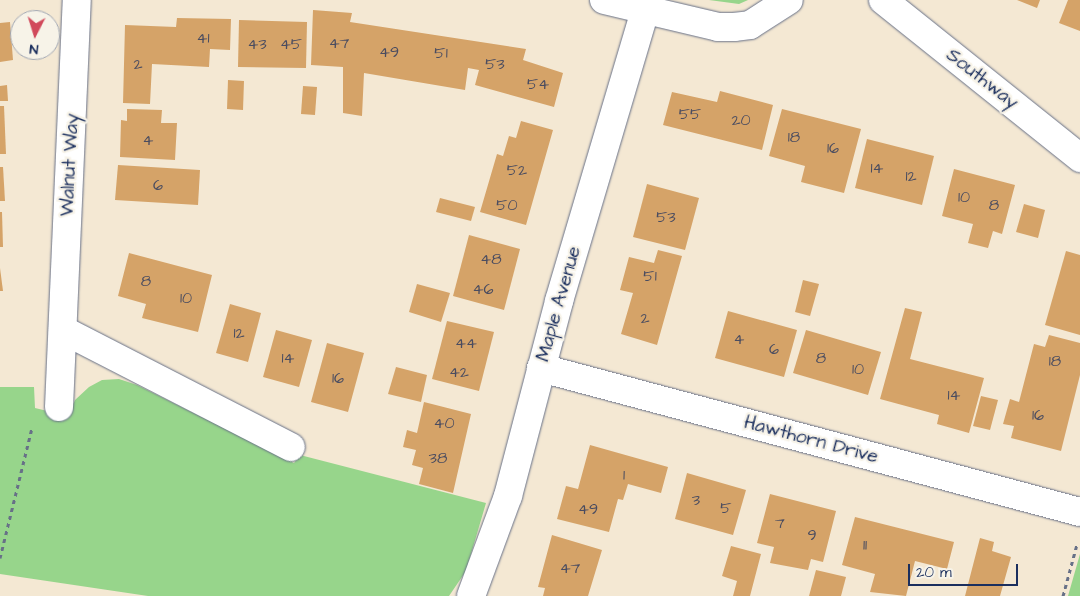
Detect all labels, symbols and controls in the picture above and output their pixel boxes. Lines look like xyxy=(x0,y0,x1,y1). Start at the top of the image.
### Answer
north arrow xyxy=(10,10,60,60)
house number: 41 xyxy=(197,28,209,48)
house number: 47 xyxy=(329,33,349,53)
house number: 43 xyxy=(247,34,267,54)
house number: 45 xyxy=(280,34,302,54)
text: N xyxy=(29,39,39,59)
house number: 49 xyxy=(379,42,399,62)
house number: 51 xyxy=(434,43,448,63)
street label: Southway xyxy=(941,44,1023,114)
house number: 2 xyxy=(133,54,143,74)
house number: 53 xyxy=(485,54,505,74)
house number: 54 xyxy=(527,74,549,94)
house number: 55 xyxy=(679,104,701,124)
house number: 20 xyxy=(731,110,751,130)
street label: Walnut Way xyxy=(56,113,84,217)
house number: 18 xyxy=(788,127,800,147)
house number: 4 xyxy=(143,130,153,150)
house number: 16 xyxy=(827,138,839,158)
house number: 14 xyxy=(871,158,883,178)
house number: 52 xyxy=(507,160,527,180)
house number: 12 xyxy=(905,166,917,186)
house number: 6 xyxy=(153,175,163,195)
house number: 10 xyxy=(958,187,970,207)
house number: 50 xyxy=(496,195,518,215)
house number: 8 xyxy=(989,195,999,215)
house number: 53 xyxy=(656,207,676,227)
street label: Maple Avenue xyxy=(532,244,586,364)
house number: 48 xyxy=(480,249,502,269)
house number: 51 xyxy=(643,266,657,286)
house number: 8 xyxy=(141,271,151,291)
house number: 46 xyxy=(473,279,493,299)
house number: 10 xyxy=(180,288,192,308)
house number: 2 xyxy=(640,308,650,328)
house number: 12 xyxy=(233,323,245,343)
house number: 4 xyxy=(734,329,744,349)
house number: 44 xyxy=(455,333,477,353)
house number: 6 xyxy=(769,339,779,359)
house number: 14 xyxy=(282,348,294,368)
house number: 8 xyxy=(816,348,826,368)
house number: 18 xyxy=(1049,351,1061,371)
house number: 10 xyxy=(852,359,864,379)
house number: 42 xyxy=(449,362,469,382)
house number: 16 xyxy=(332,368,344,388)
house number: 14 xyxy=(948,385,960,405)
house number: 16 xyxy=(1032,405,1044,425)
street label: Hawthorn Drive xyxy=(742,411,880,469)
house number: 40 xyxy=(434,413,454,433)
house number: 38 xyxy=(429,448,447,468)
house number: 1 xyxy=(623,465,625,485)
house number: 3 xyxy=(692,490,700,510)
house number: 5 xyxy=(720,498,732,518)
house number: 49 xyxy=(578,499,598,519)
house number: 7 xyxy=(775,513,785,533)
house number: 9 xyxy=(807,525,817,545)
house number: 11 xyxy=(863,535,867,555)
scale bar xyxy=(910,554,1020,586)
house number: 47 xyxy=(560,558,580,578)
text: 20 m xyxy=(916,562,952,583)

